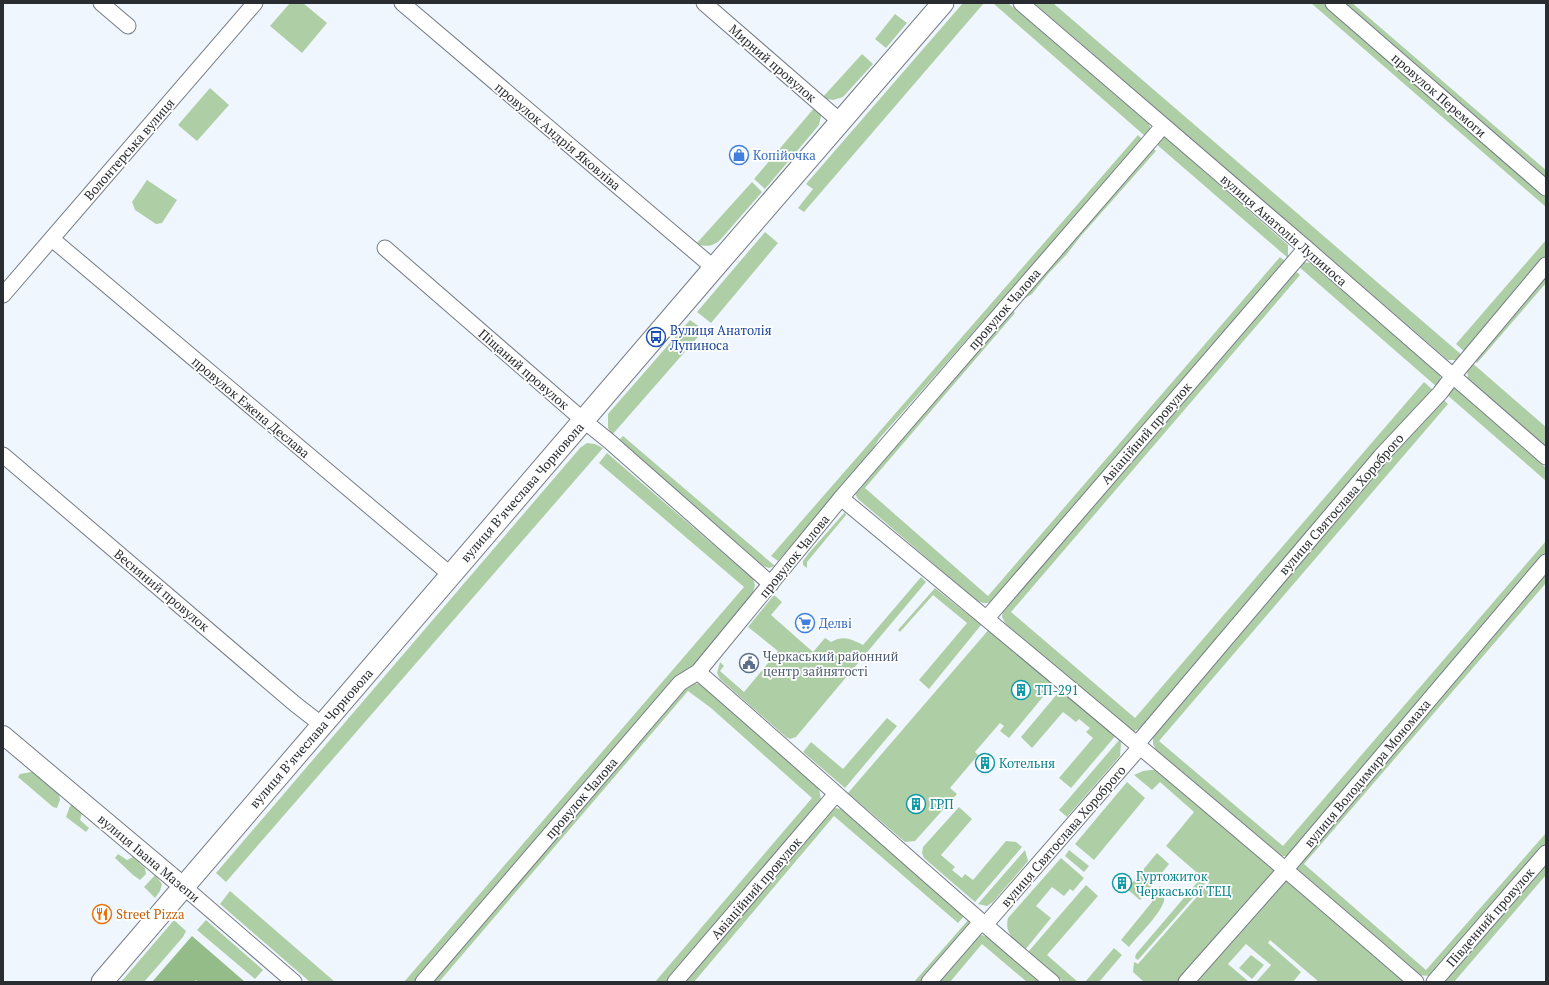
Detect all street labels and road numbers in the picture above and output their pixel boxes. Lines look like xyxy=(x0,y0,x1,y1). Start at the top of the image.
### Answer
street label: Мирний провулок xyxy=(725,20,821,107)
street label: провулок Перемоги xyxy=(1388,49,1490,141)
street label: провулок Андрія Яковліва xyxy=(491,78,625,194)
street label: Волонтерська вулиця xyxy=(80,94,178,204)
street label: вулиця Анатолія Лупиноса xyxy=(1217,170,1352,290)
street label: провулок Чалова xyxy=(964,264,1045,354)
street label: Піщаний провулок xyxy=(475,325,574,414)
street label: провулок Ежена Деслава xyxy=(188,352,314,462)
street label: Авіаційний провулок xyxy=(1097,377,1196,488)
street label: вулиця Вʼячеслава Чорновола xyxy=(456,418,588,566)
street label: вулиця Святослава Хороброго xyxy=(1274,429,1408,579)
street label: провулок Чалова xyxy=(755,510,834,602)
street label: Весняний провулок xyxy=(110,545,214,636)
street label: вулиця Вʼячеслава Чорновола xyxy=(245,664,377,812)
street label: вулиця Володимира Мономаха xyxy=(1300,695,1435,851)
street label: провулок Чалова xyxy=(541,753,622,843)
street label: вулиця Святослава Хороброго xyxy=(996,761,1130,911)
street label: вулиця Івана Мазепи xyxy=(94,810,204,906)
street label: Авіаційний провулок xyxy=(707,832,806,943)
street label: Південний провулок xyxy=(1442,863,1539,970)

